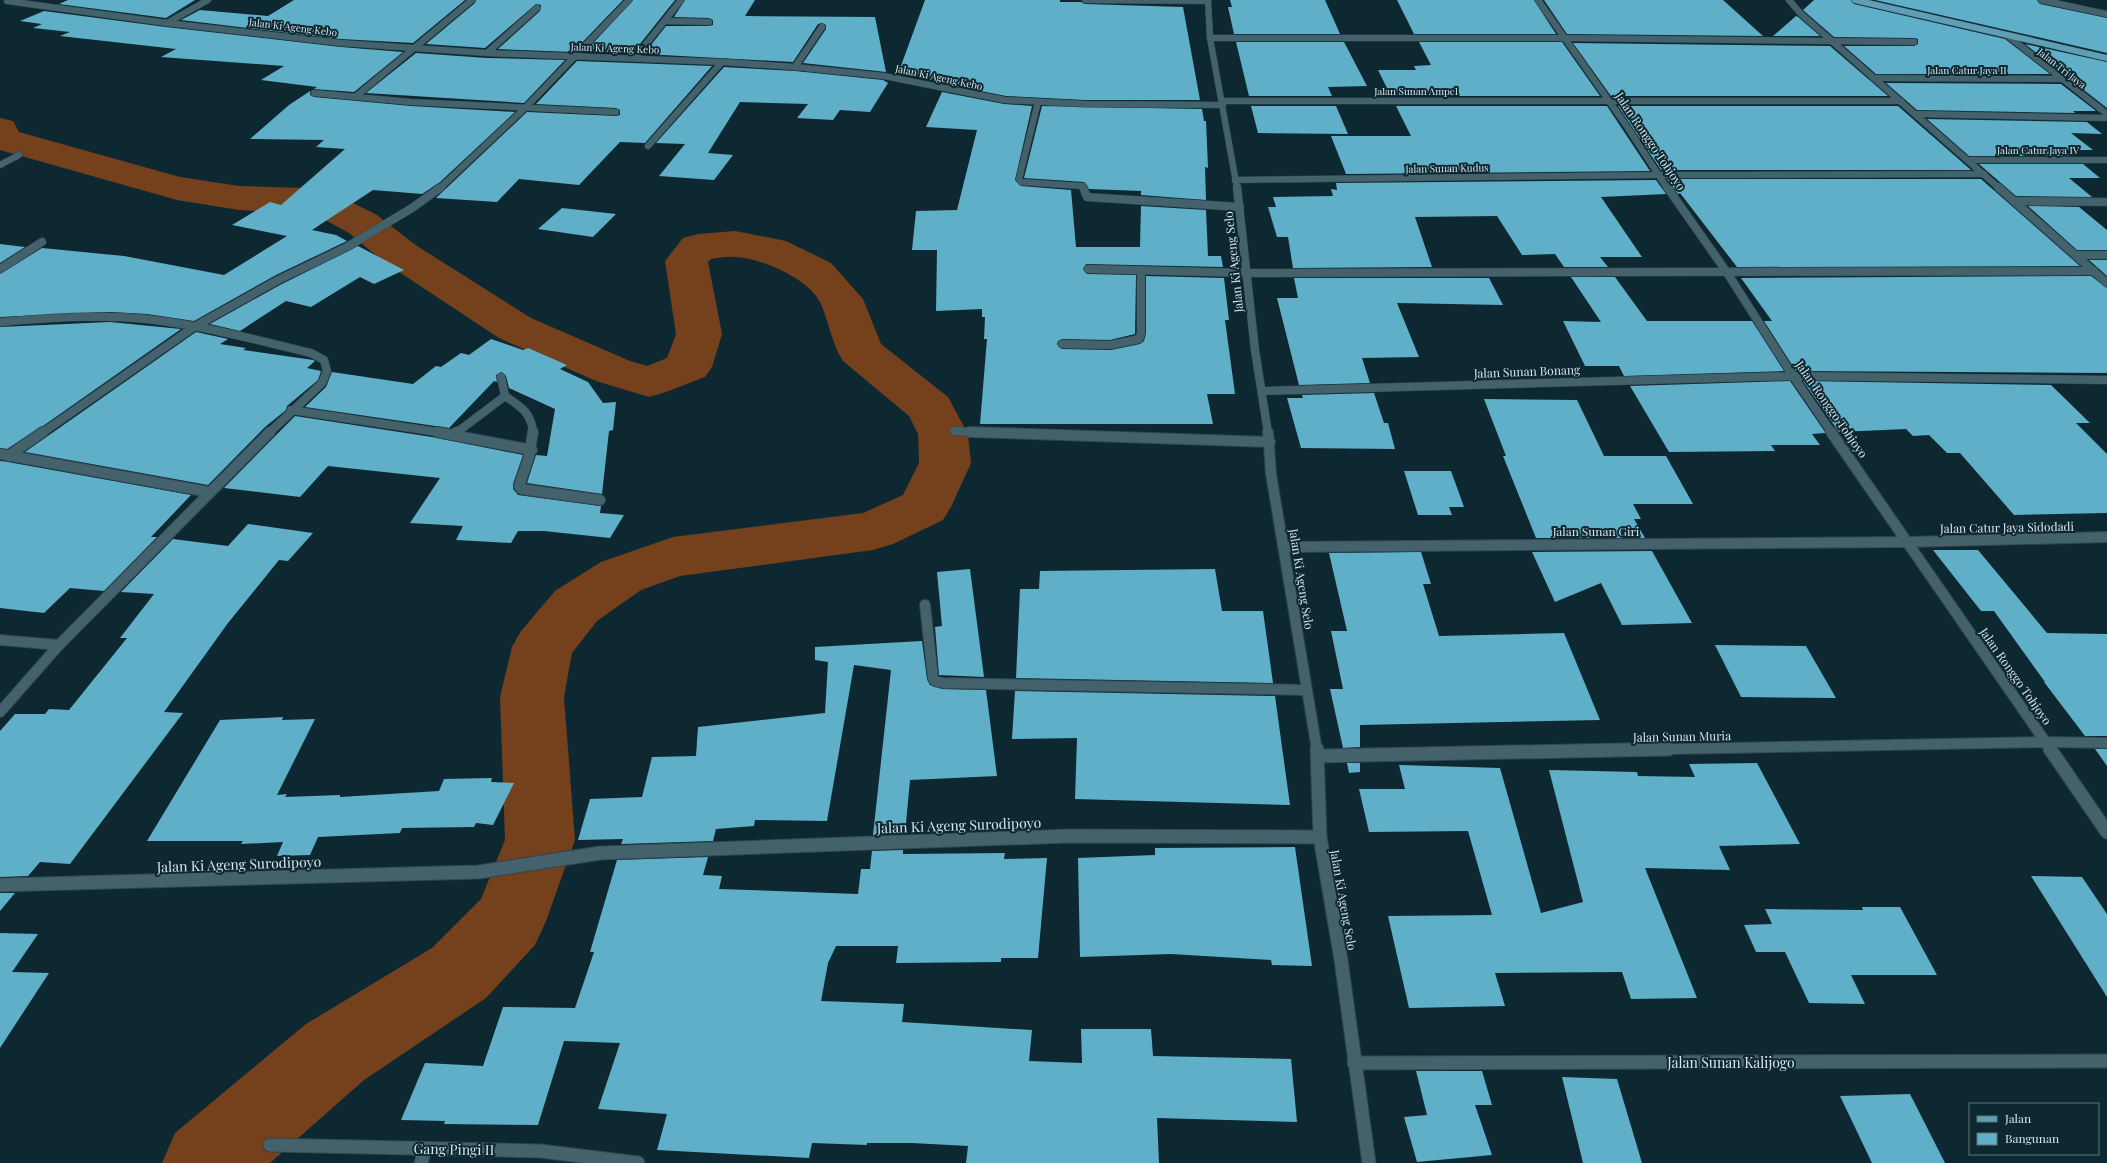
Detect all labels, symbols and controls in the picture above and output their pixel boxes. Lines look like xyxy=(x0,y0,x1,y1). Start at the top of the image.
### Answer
street label: Jalan Ki Ageng Kebo xyxy=(247,15,338,39)
street label: Jalan Ki Ageng Kebo xyxy=(569,39,660,57)
street label: Jalan Tri Jaya xyxy=(2034,44,2089,91)
street label: Jalan Ki Ageng Kebo xyxy=(893,61,984,93)
street label: Jalan Catur Jaya II xyxy=(1926,63,2007,77)
street label: Jalan Sunan Ampel xyxy=(1373,84,1458,98)
street label: Jalan Ronggo Tohjoyo xyxy=(1612,88,1690,194)
street label: Jalan Catur Jaya IV xyxy=(1996,143,2080,157)
street label: Jalan Sunan Kudus xyxy=(1404,160,1489,176)
street label: Jalan Ki Ageng Selo xyxy=(1220,210,1246,314)
street label: Jalan Ronggo Tohjoyo xyxy=(1792,356,1872,461)
street label: Jalan Sunan Bonang xyxy=(1472,361,1581,381)
street label: Jalan Catur Jaya Sidodadi xyxy=(1939,518,2075,536)
street label: Jalan Sunan Giri xyxy=(1552,523,1640,539)
street label: Jalan Ki Ageng Selo xyxy=(1286,526,1318,631)
street label: Jalan Ronggo Tohjoyo xyxy=(1976,623,2056,728)
street label: Jalan Sunan Muria xyxy=(1632,727,1731,745)
street label: Jalan Ki Ageng Surodipoyo xyxy=(876,813,1042,837)
street label: Jalan Ki Ageng Selo xyxy=(1327,848,1361,952)
street label: Jalan Ki Ageng Surodipoyo xyxy=(156,852,322,876)
street label: Jalan Sunan Kalijogo xyxy=(1666,1053,1795,1072)
legend xyxy=(1969,1103,2099,1155)
text: Jalan xyxy=(2004,1110,2031,1126)
text: Bangunan xyxy=(2005,1130,2059,1146)
street label: Gang Pingi II xyxy=(413,1139,495,1159)

